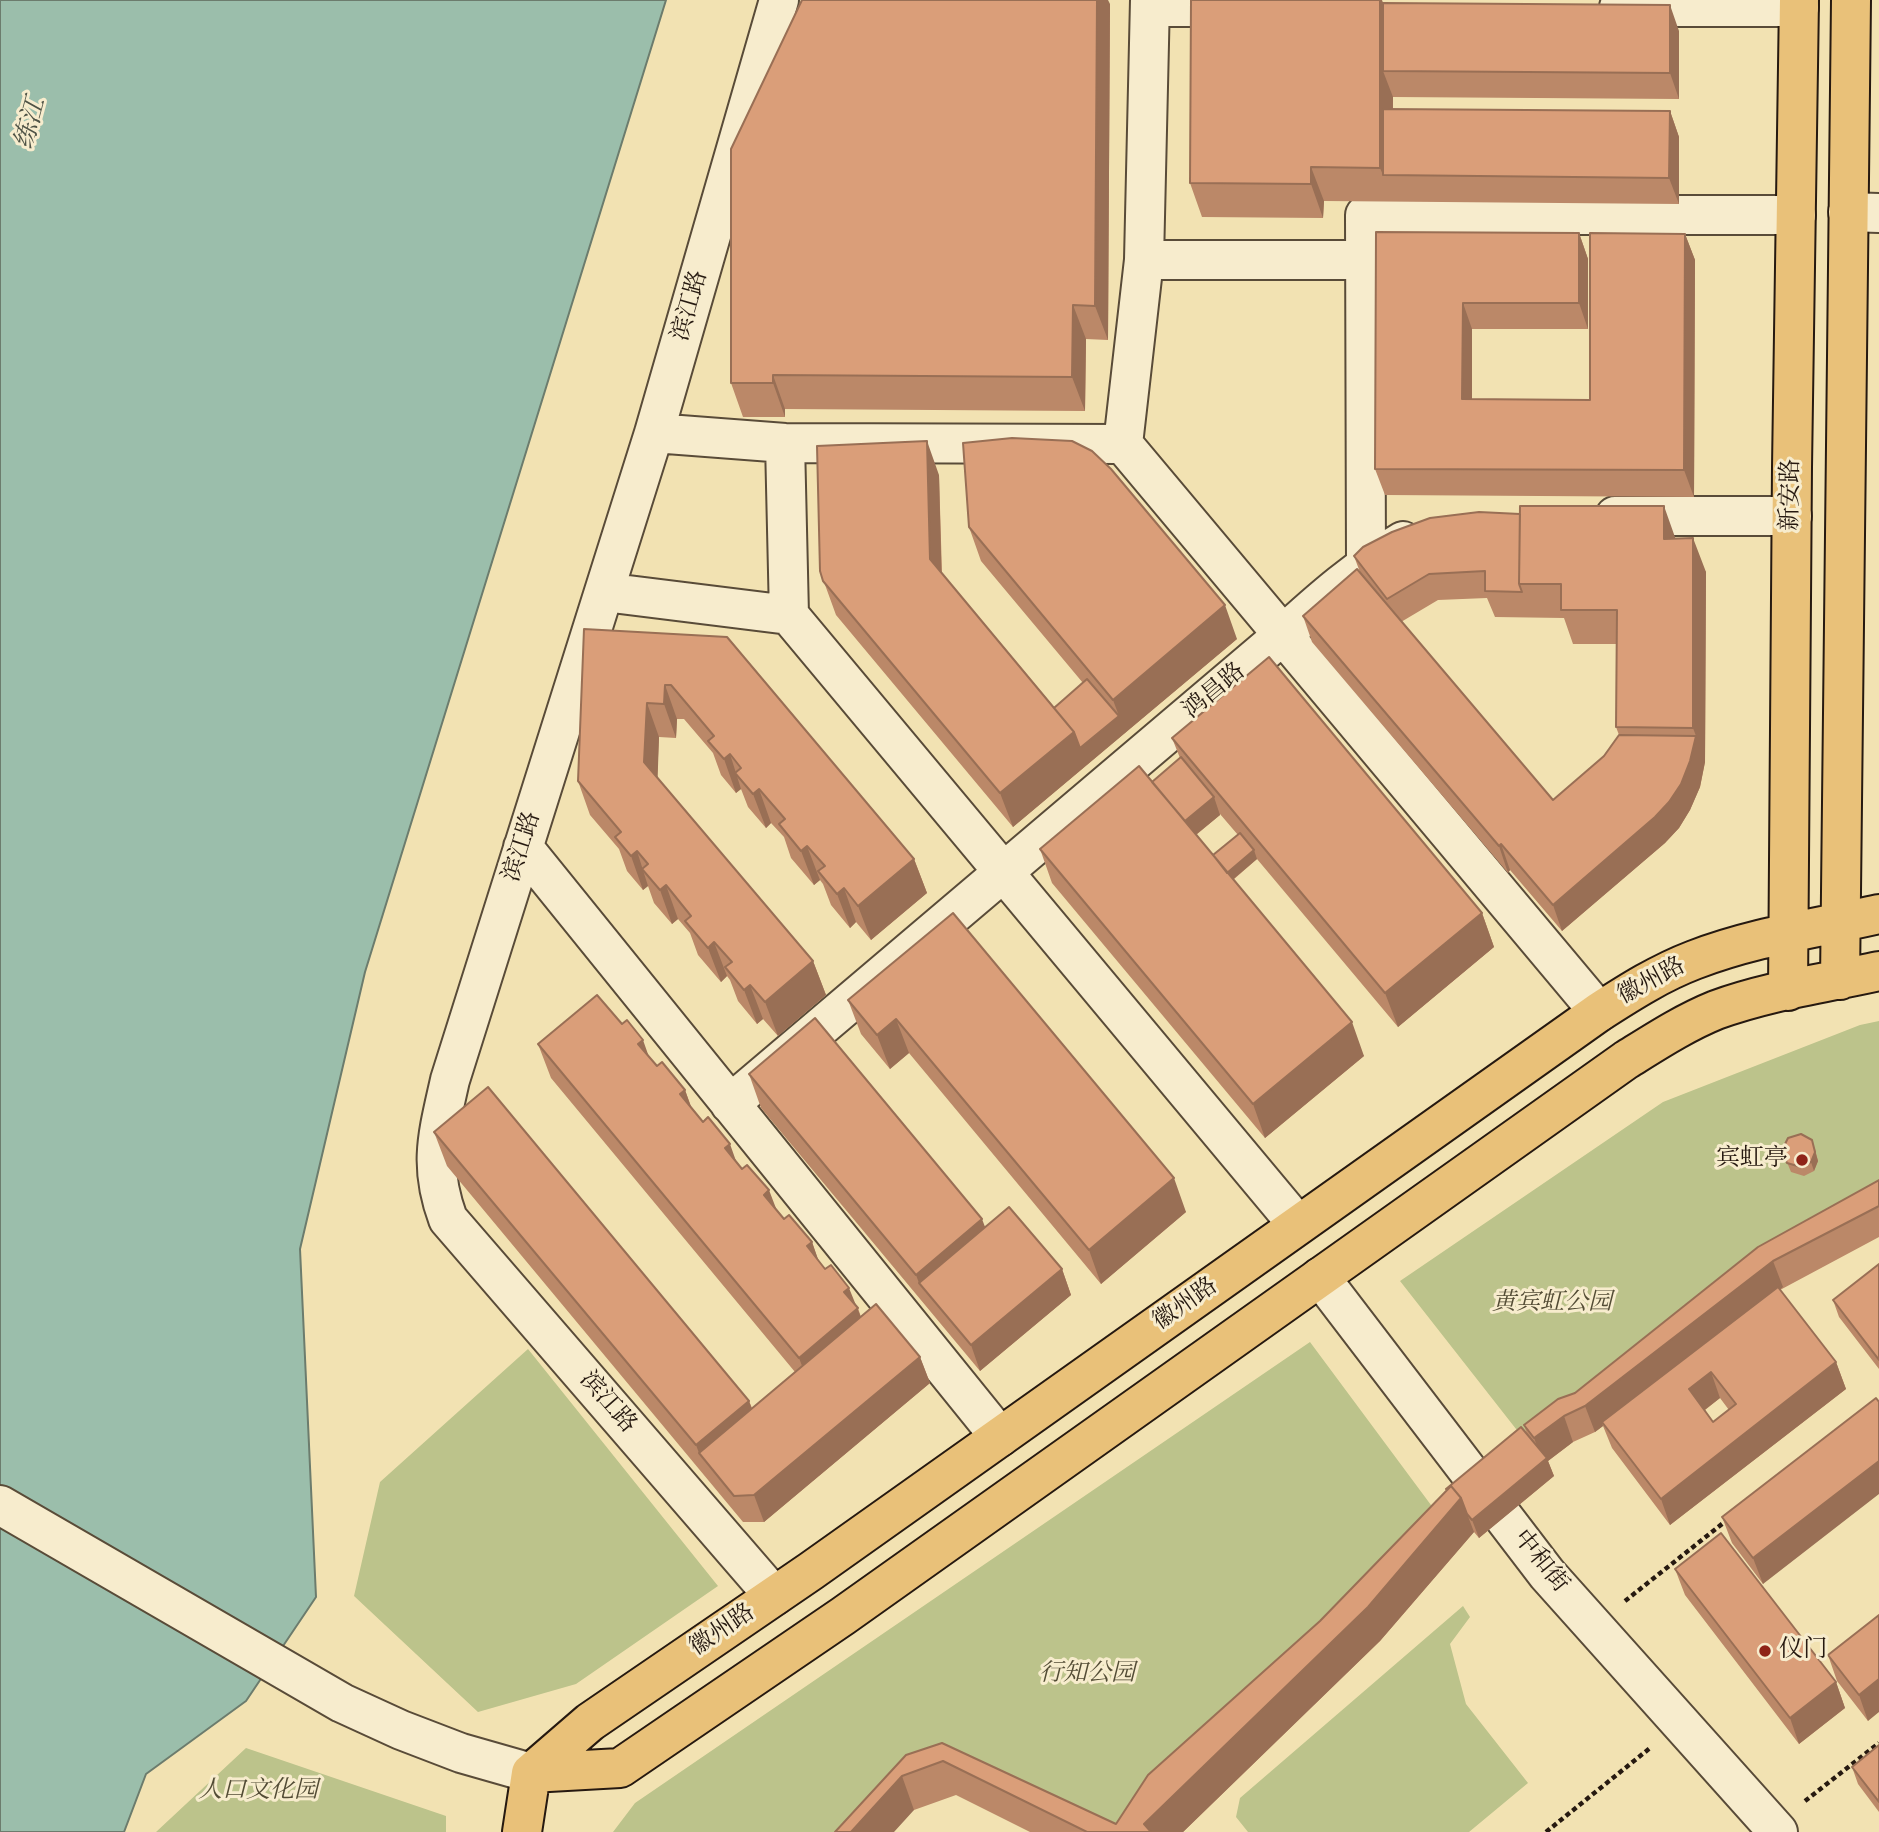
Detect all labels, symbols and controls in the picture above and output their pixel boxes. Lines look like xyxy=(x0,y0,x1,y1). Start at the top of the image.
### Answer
water label: 练江 xyxy=(10,95,54,153)
street label: 滨江路 xyxy=(667,267,715,345)
street label: 新安路 xyxy=(1777,459,1807,531)
street label: 鸿昌路 xyxy=(1178,658,1252,726)
street label: 滨江路 xyxy=(498,808,548,886)
street label: 徽州路 xyxy=(1613,952,1691,1012)
place label: 宾虹亭 xyxy=(1716,1146,1788,1174)
marker: 宾虹亭 xyxy=(1794,1152,1810,1168)
street label: 徽州路 xyxy=(1148,1273,1224,1337)
park label: 黄宾虹公园 xyxy=(1492,1290,1612,1318)
street label: 滨江路 xyxy=(573,1366,641,1440)
street label: 中和街 xyxy=(1506,1525,1574,1599)
street label: 徽州路 xyxy=(685,1599,761,1663)
place label: 仪门 xyxy=(1779,1637,1827,1665)
marker: 仪门 xyxy=(1757,1643,1773,1659)
park label: 行知公园 xyxy=(1039,1661,1135,1689)
park label: 人口文化园 xyxy=(198,1778,318,1806)

